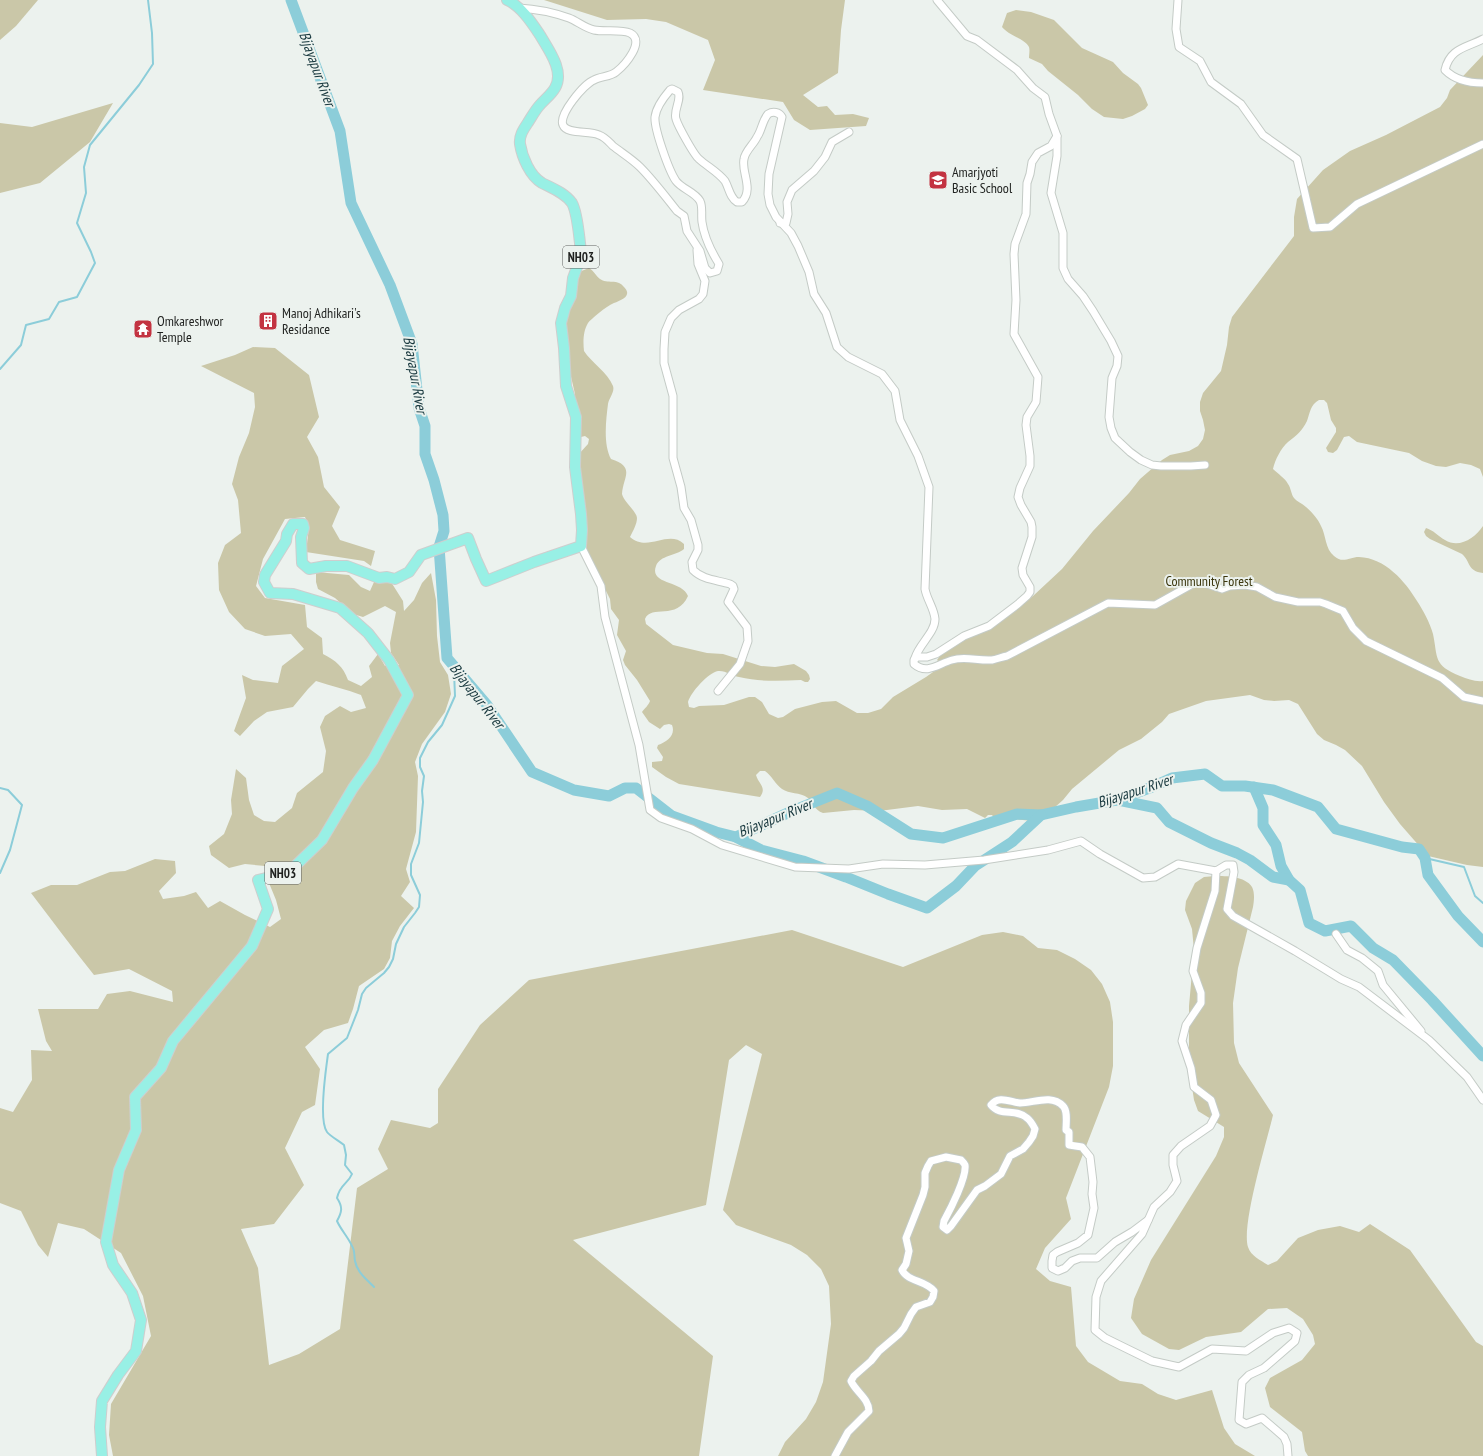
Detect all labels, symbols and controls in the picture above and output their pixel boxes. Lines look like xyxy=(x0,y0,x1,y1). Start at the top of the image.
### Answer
water label: Bijayapur River xyxy=(295,29,340,111)
place label: Amarjyoti Basic School xyxy=(952,163,1013,197)
school or university icon: Amarjyoti Basic School xyxy=(927,169,949,191)
road number: NH03 xyxy=(563,246,599,268)
place label: Manoj Adhikari's Residance xyxy=(282,304,361,338)
building icon: Manoj Adhikari's Residance xyxy=(257,310,279,332)
place label: Omkareshwor Temple xyxy=(157,312,224,346)
temple icon: Omkareshwor Temple xyxy=(132,318,154,340)
water label: Bijayapur River xyxy=(399,335,432,417)
park label: Community Forest xyxy=(1165,572,1253,590)
water label: Bijayapur River xyxy=(446,659,510,734)
water label: Bijayapur River xyxy=(1095,769,1177,812)
water label: Bijayapur River xyxy=(735,793,816,841)
road number: NH03 xyxy=(265,862,301,884)

